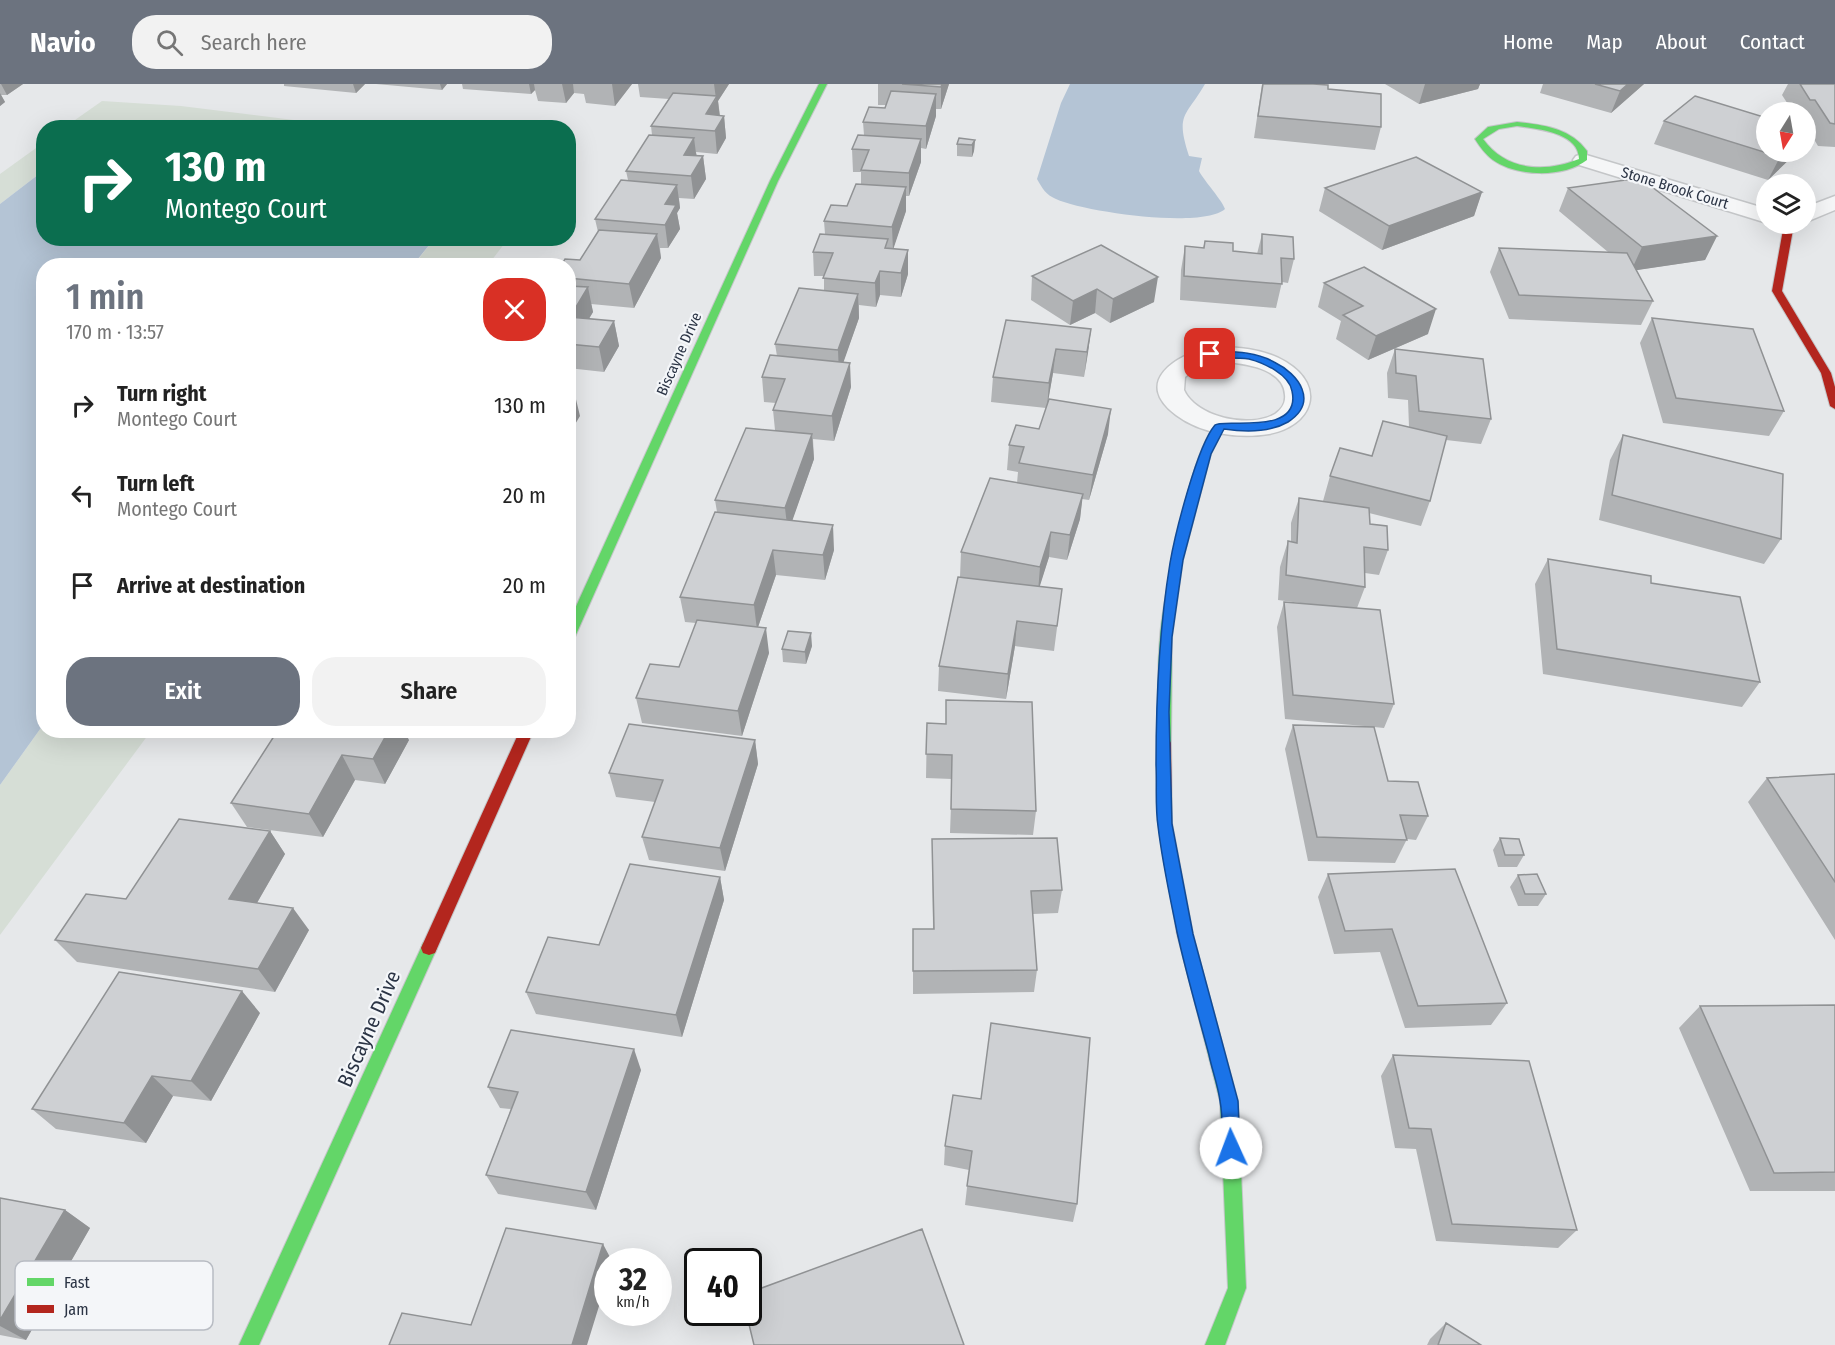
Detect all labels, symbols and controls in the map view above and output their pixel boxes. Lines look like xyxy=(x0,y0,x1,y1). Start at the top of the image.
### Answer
search box xyxy=(132,15,552,69)
text: Navio xyxy=(30,26,96,59)
icon: search xyxy=(153,26,186,59)
text: Search here xyxy=(201,29,307,56)
text: Home xyxy=(1503,29,1553,55)
text: Map xyxy=(1586,29,1623,55)
text: About xyxy=(1656,29,1707,55)
text: Contact xyxy=(1740,29,1805,55)
north arrow xyxy=(1756,102,1816,162)
map controls xyxy=(1756,102,1816,234)
text: 130 m xyxy=(165,142,266,192)
icon: right xyxy=(66,144,144,222)
street label: Stone Brook Court xyxy=(1619,163,1731,213)
button: layers xyxy=(1756,174,1816,234)
text: Montego Court xyxy=(165,193,327,225)
text: 1 min xyxy=(66,275,144,319)
button: close xyxy=(483,278,546,341)
street label: Biscayne Drive xyxy=(653,310,705,398)
text: 170 m · 13:57 xyxy=(66,320,164,344)
pin xyxy=(1184,328,1235,379)
icon: arrive xyxy=(1193,337,1226,370)
text: Turn right xyxy=(117,380,206,407)
icon: right xyxy=(66,389,99,422)
text: 130 m xyxy=(494,392,546,419)
text: Montego Court xyxy=(117,407,237,431)
text: Turn left xyxy=(117,470,195,497)
icon: left xyxy=(66,479,99,512)
text: 20 m xyxy=(503,482,546,509)
text: Montego Court xyxy=(117,497,237,521)
icon: arrive xyxy=(66,569,99,602)
text: Arrive at destination xyxy=(117,572,305,599)
text: 20 m xyxy=(503,572,546,599)
button: Exit xyxy=(66,657,300,726)
button: Share xyxy=(312,657,546,726)
street label: Biscayne Drive xyxy=(332,967,406,1091)
position arrow xyxy=(1199,1116,1263,1180)
speed limit sign: 40 xyxy=(684,1248,762,1326)
legend xyxy=(15,1261,213,1330)
text: 32 xyxy=(619,1262,647,1298)
text: Fast xyxy=(64,1273,91,1292)
text: km/h xyxy=(616,1293,650,1311)
text: Jam xyxy=(64,1300,89,1319)

